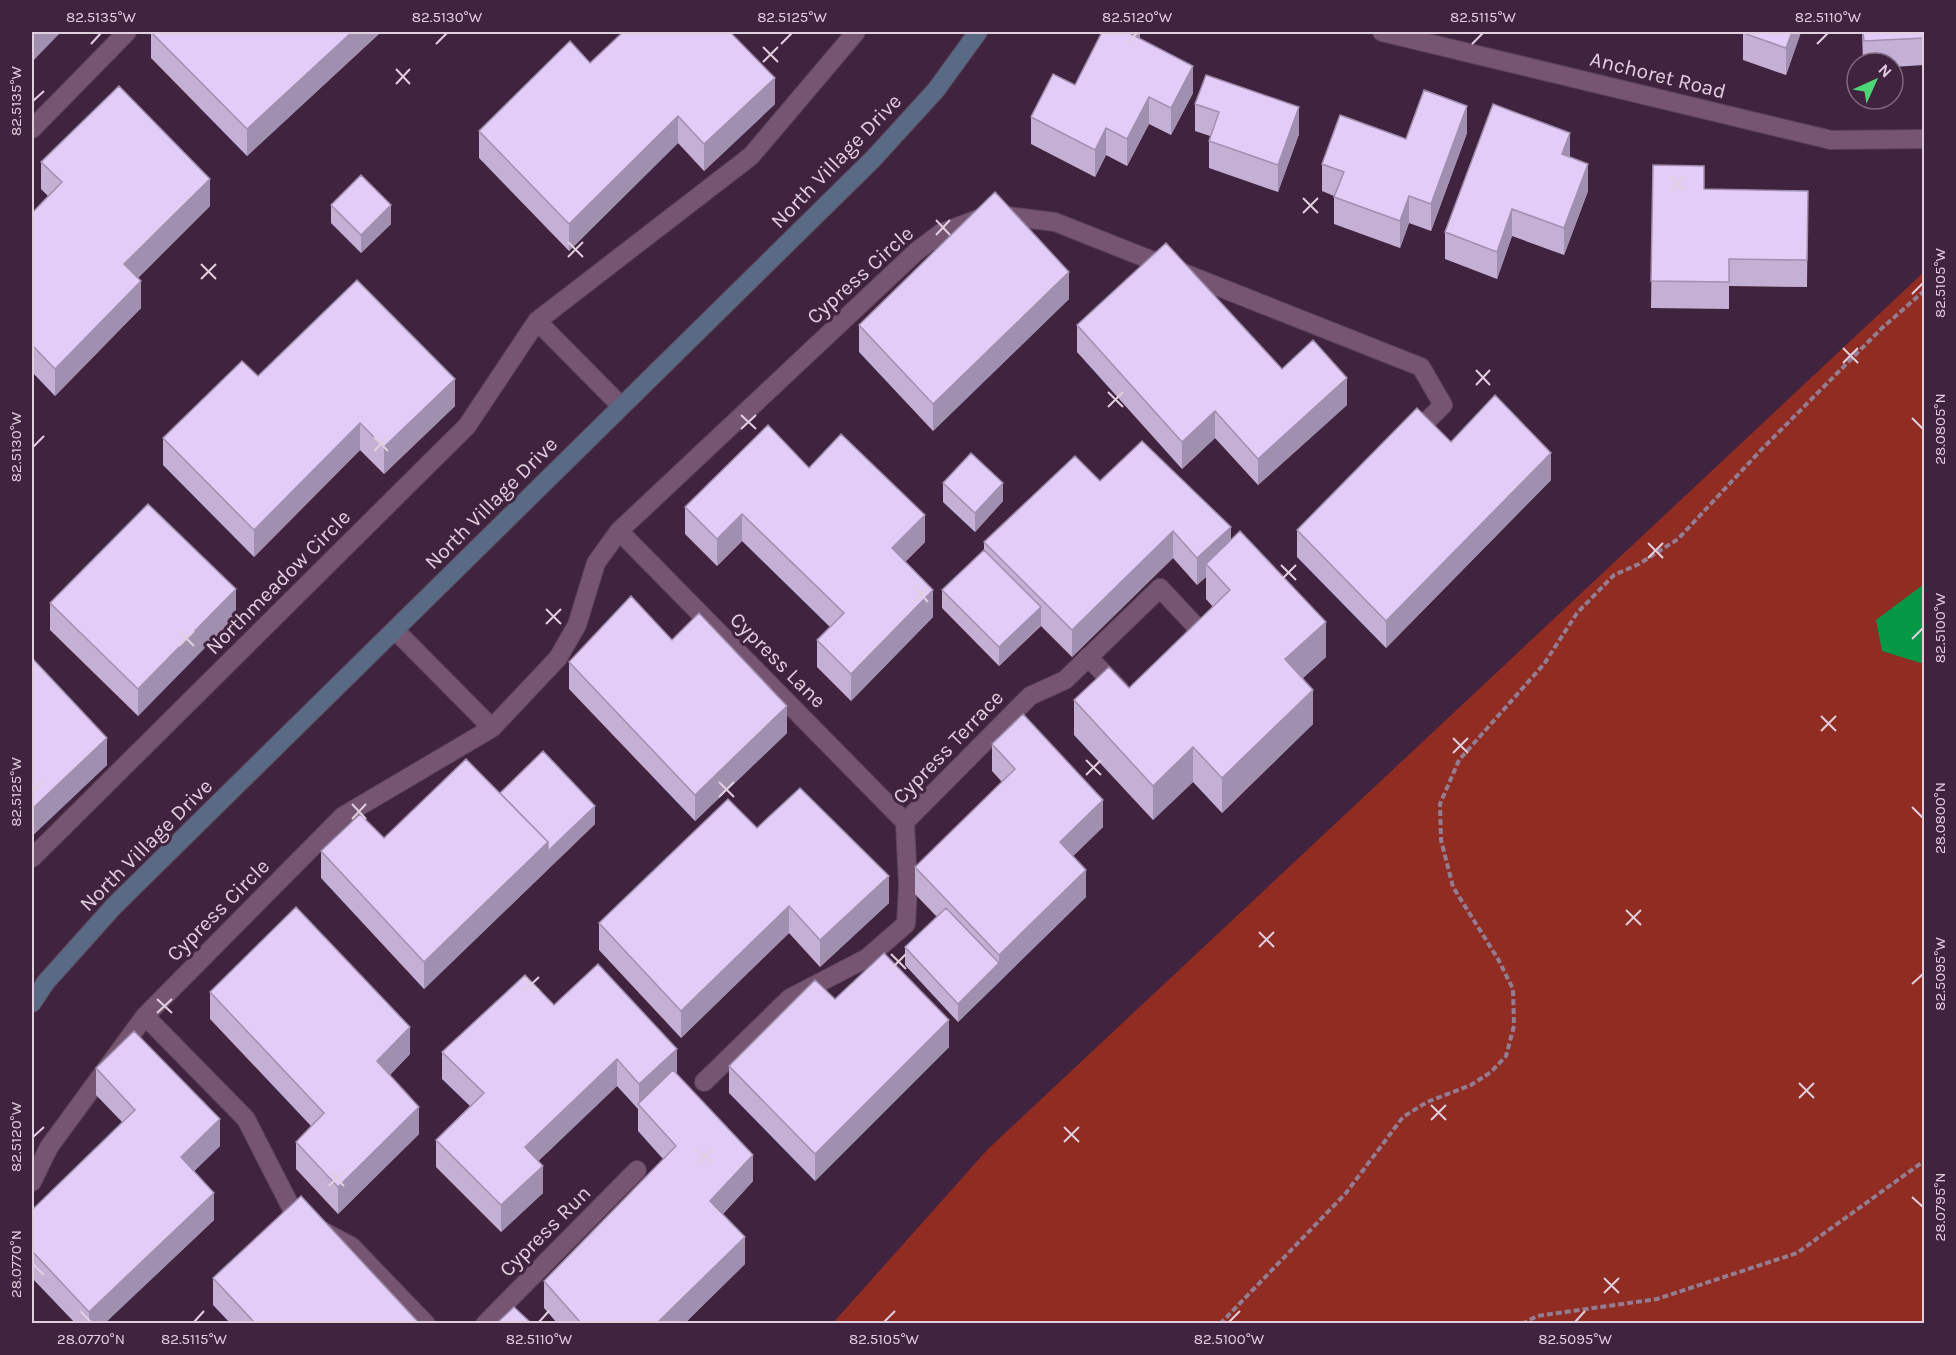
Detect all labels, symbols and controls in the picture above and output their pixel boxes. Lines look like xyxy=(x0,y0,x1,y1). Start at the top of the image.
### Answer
text: 82.5135°W xyxy=(66,8,137,26)
text: 82.5130°W xyxy=(412,8,483,26)
text: 82.5125°W xyxy=(757,8,827,26)
text: 82.5120°W xyxy=(1102,8,1173,26)
text: 82.5115°W xyxy=(1450,8,1517,26)
text: 82.5110°W xyxy=(1795,8,1862,26)
street label: Anchoret Road xyxy=(1588,47,1728,103)
north arrow xyxy=(1845,51,1905,111)
text: N xyxy=(1874,60,1896,82)
text: 82.5135°W xyxy=(7,65,25,136)
street label: North Village Drive xyxy=(766,89,906,233)
street label: Cypress Circle xyxy=(802,221,918,329)
text: 82.5105°W xyxy=(1931,247,1949,318)
text: 28.0805°N xyxy=(1931,393,1949,465)
text: 82.5130°W xyxy=(7,411,25,482)
street label: North Village Drive xyxy=(420,432,562,574)
street label: Northmeadow Circle xyxy=(201,505,355,659)
text: 82.5100°W xyxy=(1931,592,1949,663)
street label: Cypress Lane xyxy=(725,607,831,713)
street label: Cypress Terrace xyxy=(888,685,1008,809)
text: 82.5125°W xyxy=(7,757,25,827)
street label: North Village Drive xyxy=(75,774,217,916)
text: 28.0800°N xyxy=(1931,782,1949,854)
street label: Cypress Circle xyxy=(162,854,274,966)
text: 82.5095°W xyxy=(1931,937,1949,1011)
text: 82.5120°W xyxy=(7,1101,25,1172)
text: 28.0795°N xyxy=(1931,1172,1949,1242)
street label: Cypress Run xyxy=(495,1181,595,1281)
text: 28.0770°N xyxy=(7,1230,25,1298)
text: 28.0770°N xyxy=(57,1330,125,1348)
text: 82.5115°W xyxy=(161,1330,228,1348)
text: 82.5110°W xyxy=(506,1330,573,1348)
text: 82.5105°W xyxy=(849,1330,920,1348)
text: 82.5100°W xyxy=(1194,1330,1265,1348)
text: 82.5095°W xyxy=(1538,1330,1612,1348)

